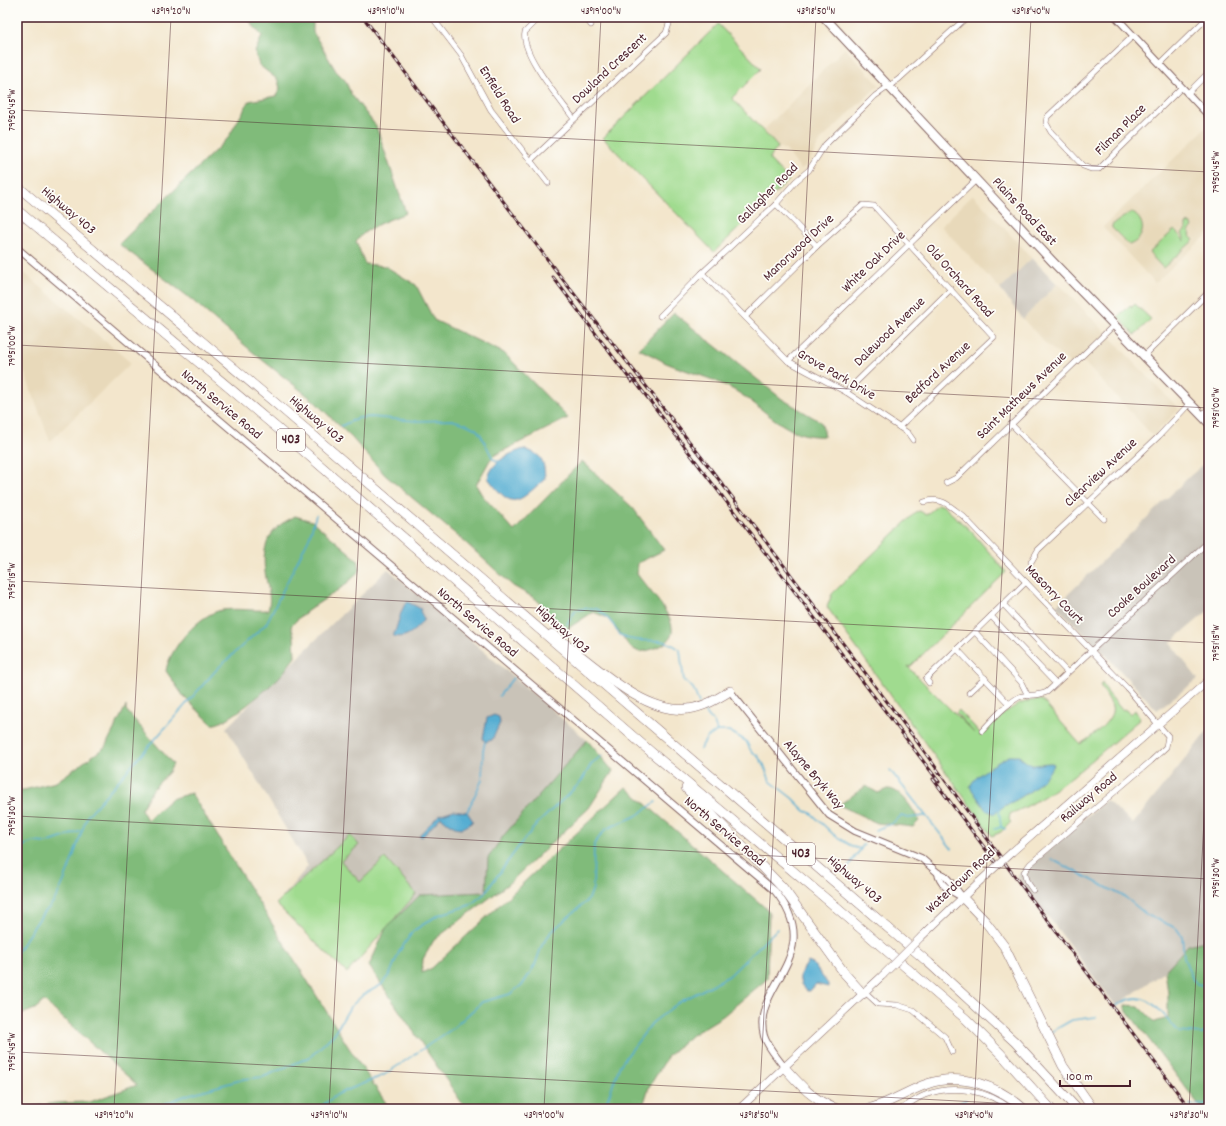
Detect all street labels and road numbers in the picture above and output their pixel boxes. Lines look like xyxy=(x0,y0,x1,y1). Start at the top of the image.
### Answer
street label: Dowland Crescent xyxy=(568,29,652,109)
street label: Enfield Road xyxy=(473,62,525,128)
street label: Filman Place xyxy=(1091,100,1151,160)
street label: Gallagher Road xyxy=(733,159,803,229)
street label: Plains Road East xyxy=(987,173,1061,251)
street label: Highway 403 xyxy=(36,182,100,240)
street label: Manorwood Drive xyxy=(759,210,839,286)
street label: White Oak Drive xyxy=(838,226,910,298)
street label: Old Orchard Road xyxy=(920,239,998,323)
street label: Dalewood Avenue xyxy=(850,293,930,371)
street label: Bedford Avenue xyxy=(901,337,975,409)
street label: Grove Park Drive xyxy=(793,344,879,406)
street label: Saint Mathews Avenue xyxy=(972,347,1072,445)
street label: North Service Road xyxy=(176,365,266,445)
street label: Highway 403 xyxy=(285,392,347,448)
road number: 403 xyxy=(277,429,305,451)
street label: Clearview Avenue xyxy=(1060,434,1142,512)
street label: Cooke Boulevard xyxy=(1103,550,1181,624)
street label: Masonry Court xyxy=(1020,560,1088,630)
street label: North Service Road xyxy=(432,583,522,663)
street label: Highway 403 xyxy=(530,601,594,659)
street label: Alayne Bryk Way xyxy=(778,736,848,815)
street label: Railway Road xyxy=(1056,768,1122,828)
street label: North Service Road xyxy=(679,792,769,872)
road number: 403 xyxy=(787,843,815,865)
street label: Waterdown Road xyxy=(922,843,1000,919)
street label: Highway 403 xyxy=(822,851,886,909)

